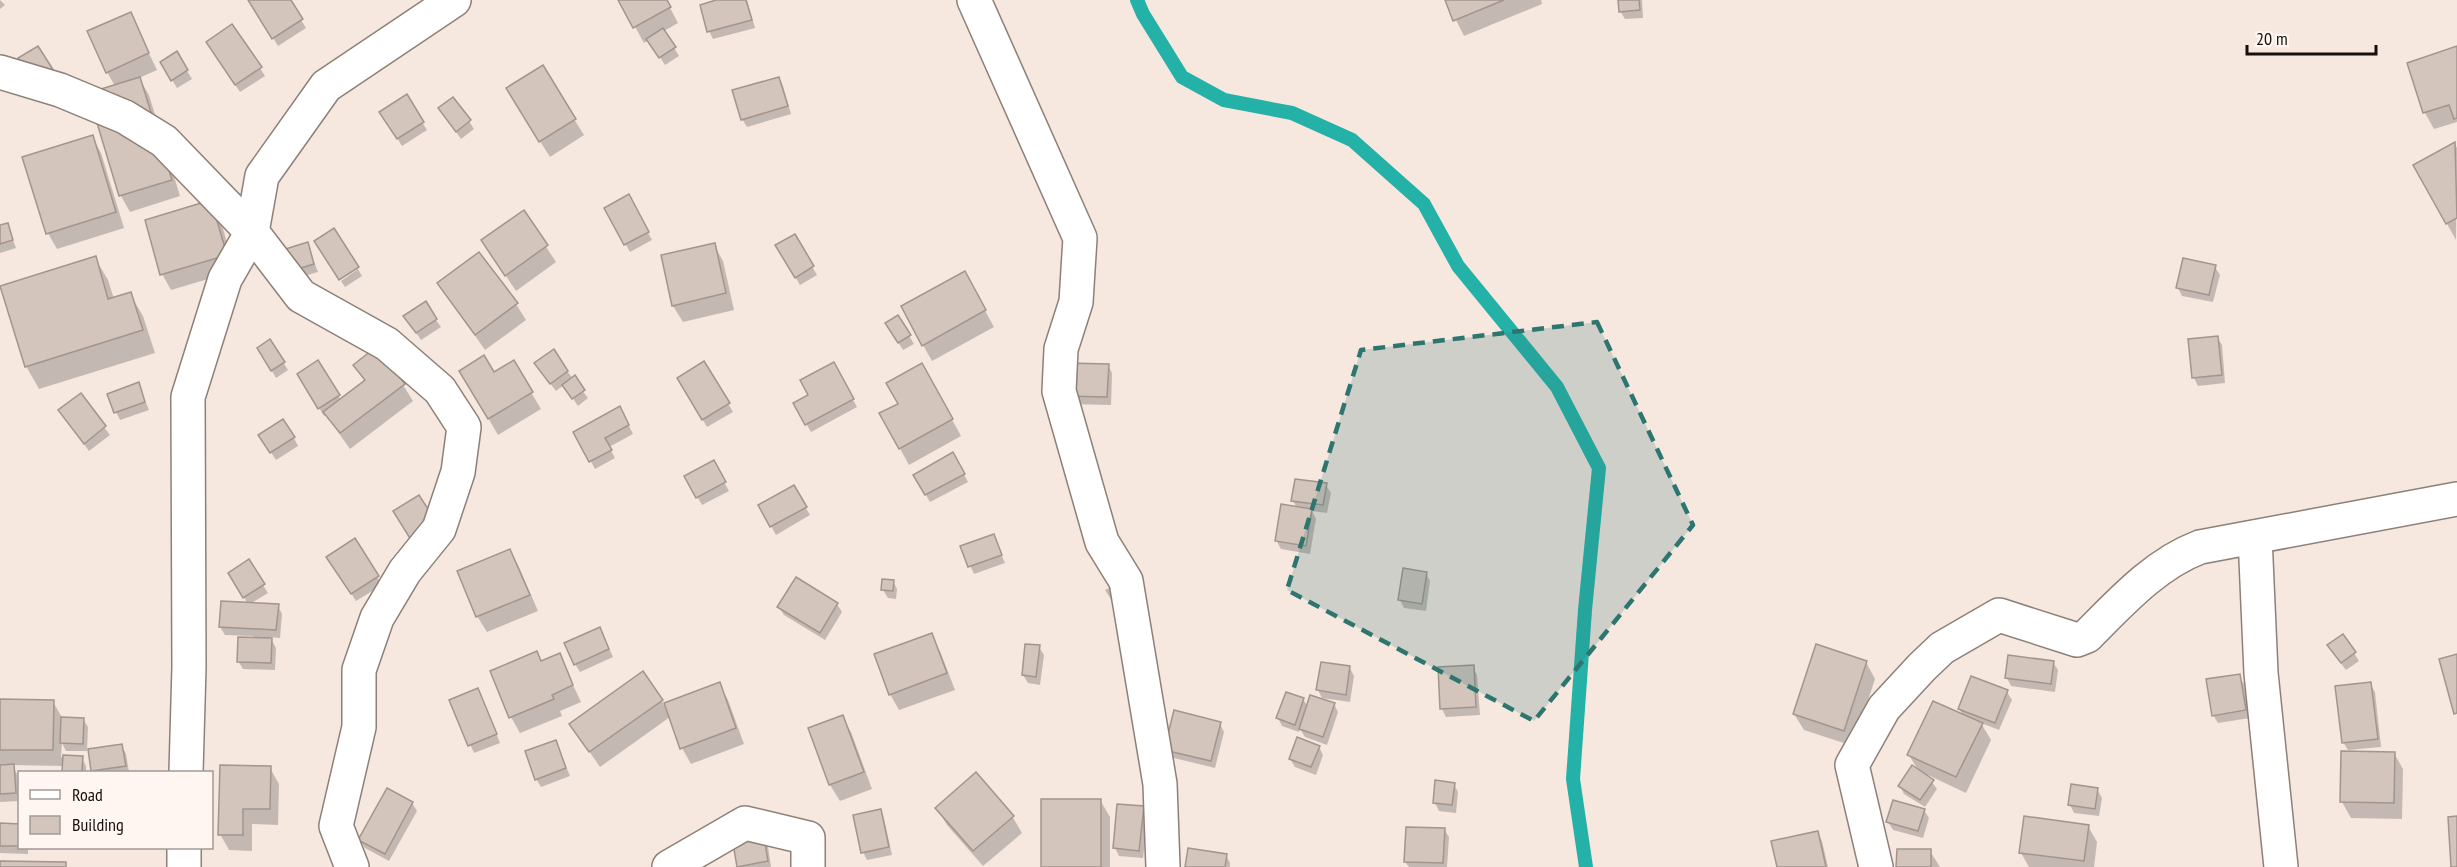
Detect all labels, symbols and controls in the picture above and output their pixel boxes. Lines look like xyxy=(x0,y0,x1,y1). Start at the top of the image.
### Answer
scale bar xyxy=(2247,18,2376,56)
text: 20 m xyxy=(2256,27,2288,50)
legend xyxy=(18,771,213,849)
text: Road xyxy=(72,783,103,806)
text: Building xyxy=(72,813,124,836)

